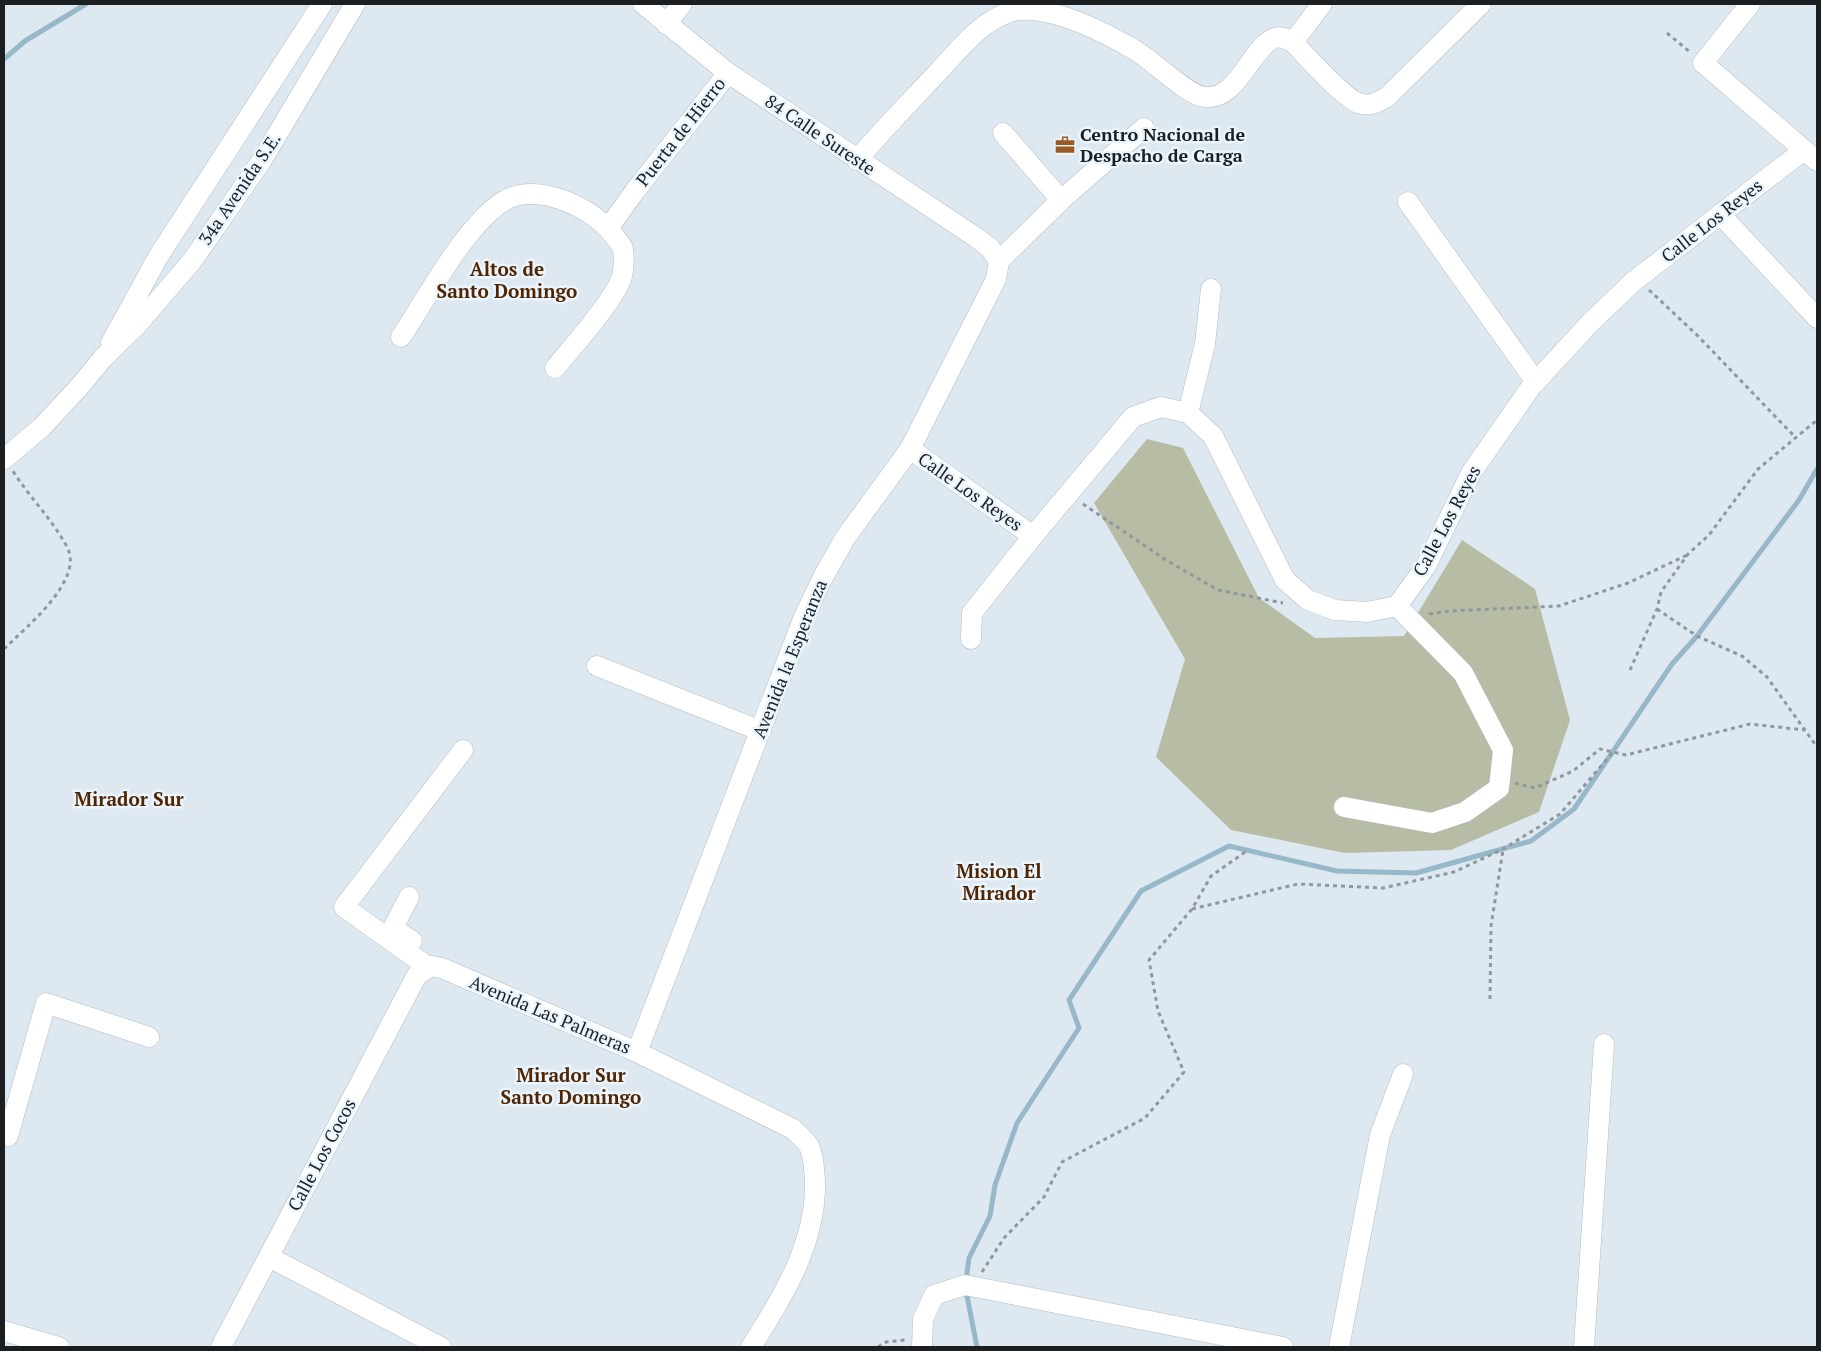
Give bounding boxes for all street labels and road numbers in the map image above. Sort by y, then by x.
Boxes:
street label: Puerta de Hierro [630,72,730,191]
street label: 84 Calle Sureste [761,88,880,180]
street label: 34a Avenida S.E. [193,127,286,249]
street label: Calle Los Reyes [1656,173,1767,267]
street label: Calle Los Reyes [914,446,1028,536]
street label: Calle Los Reyes [1407,461,1485,580]
street label: Avenida la Esperanza [746,576,832,742]
street label: Avenida Las Palmeras [466,969,635,1059]
street label: Calle Los Cocos [281,1094,361,1215]

